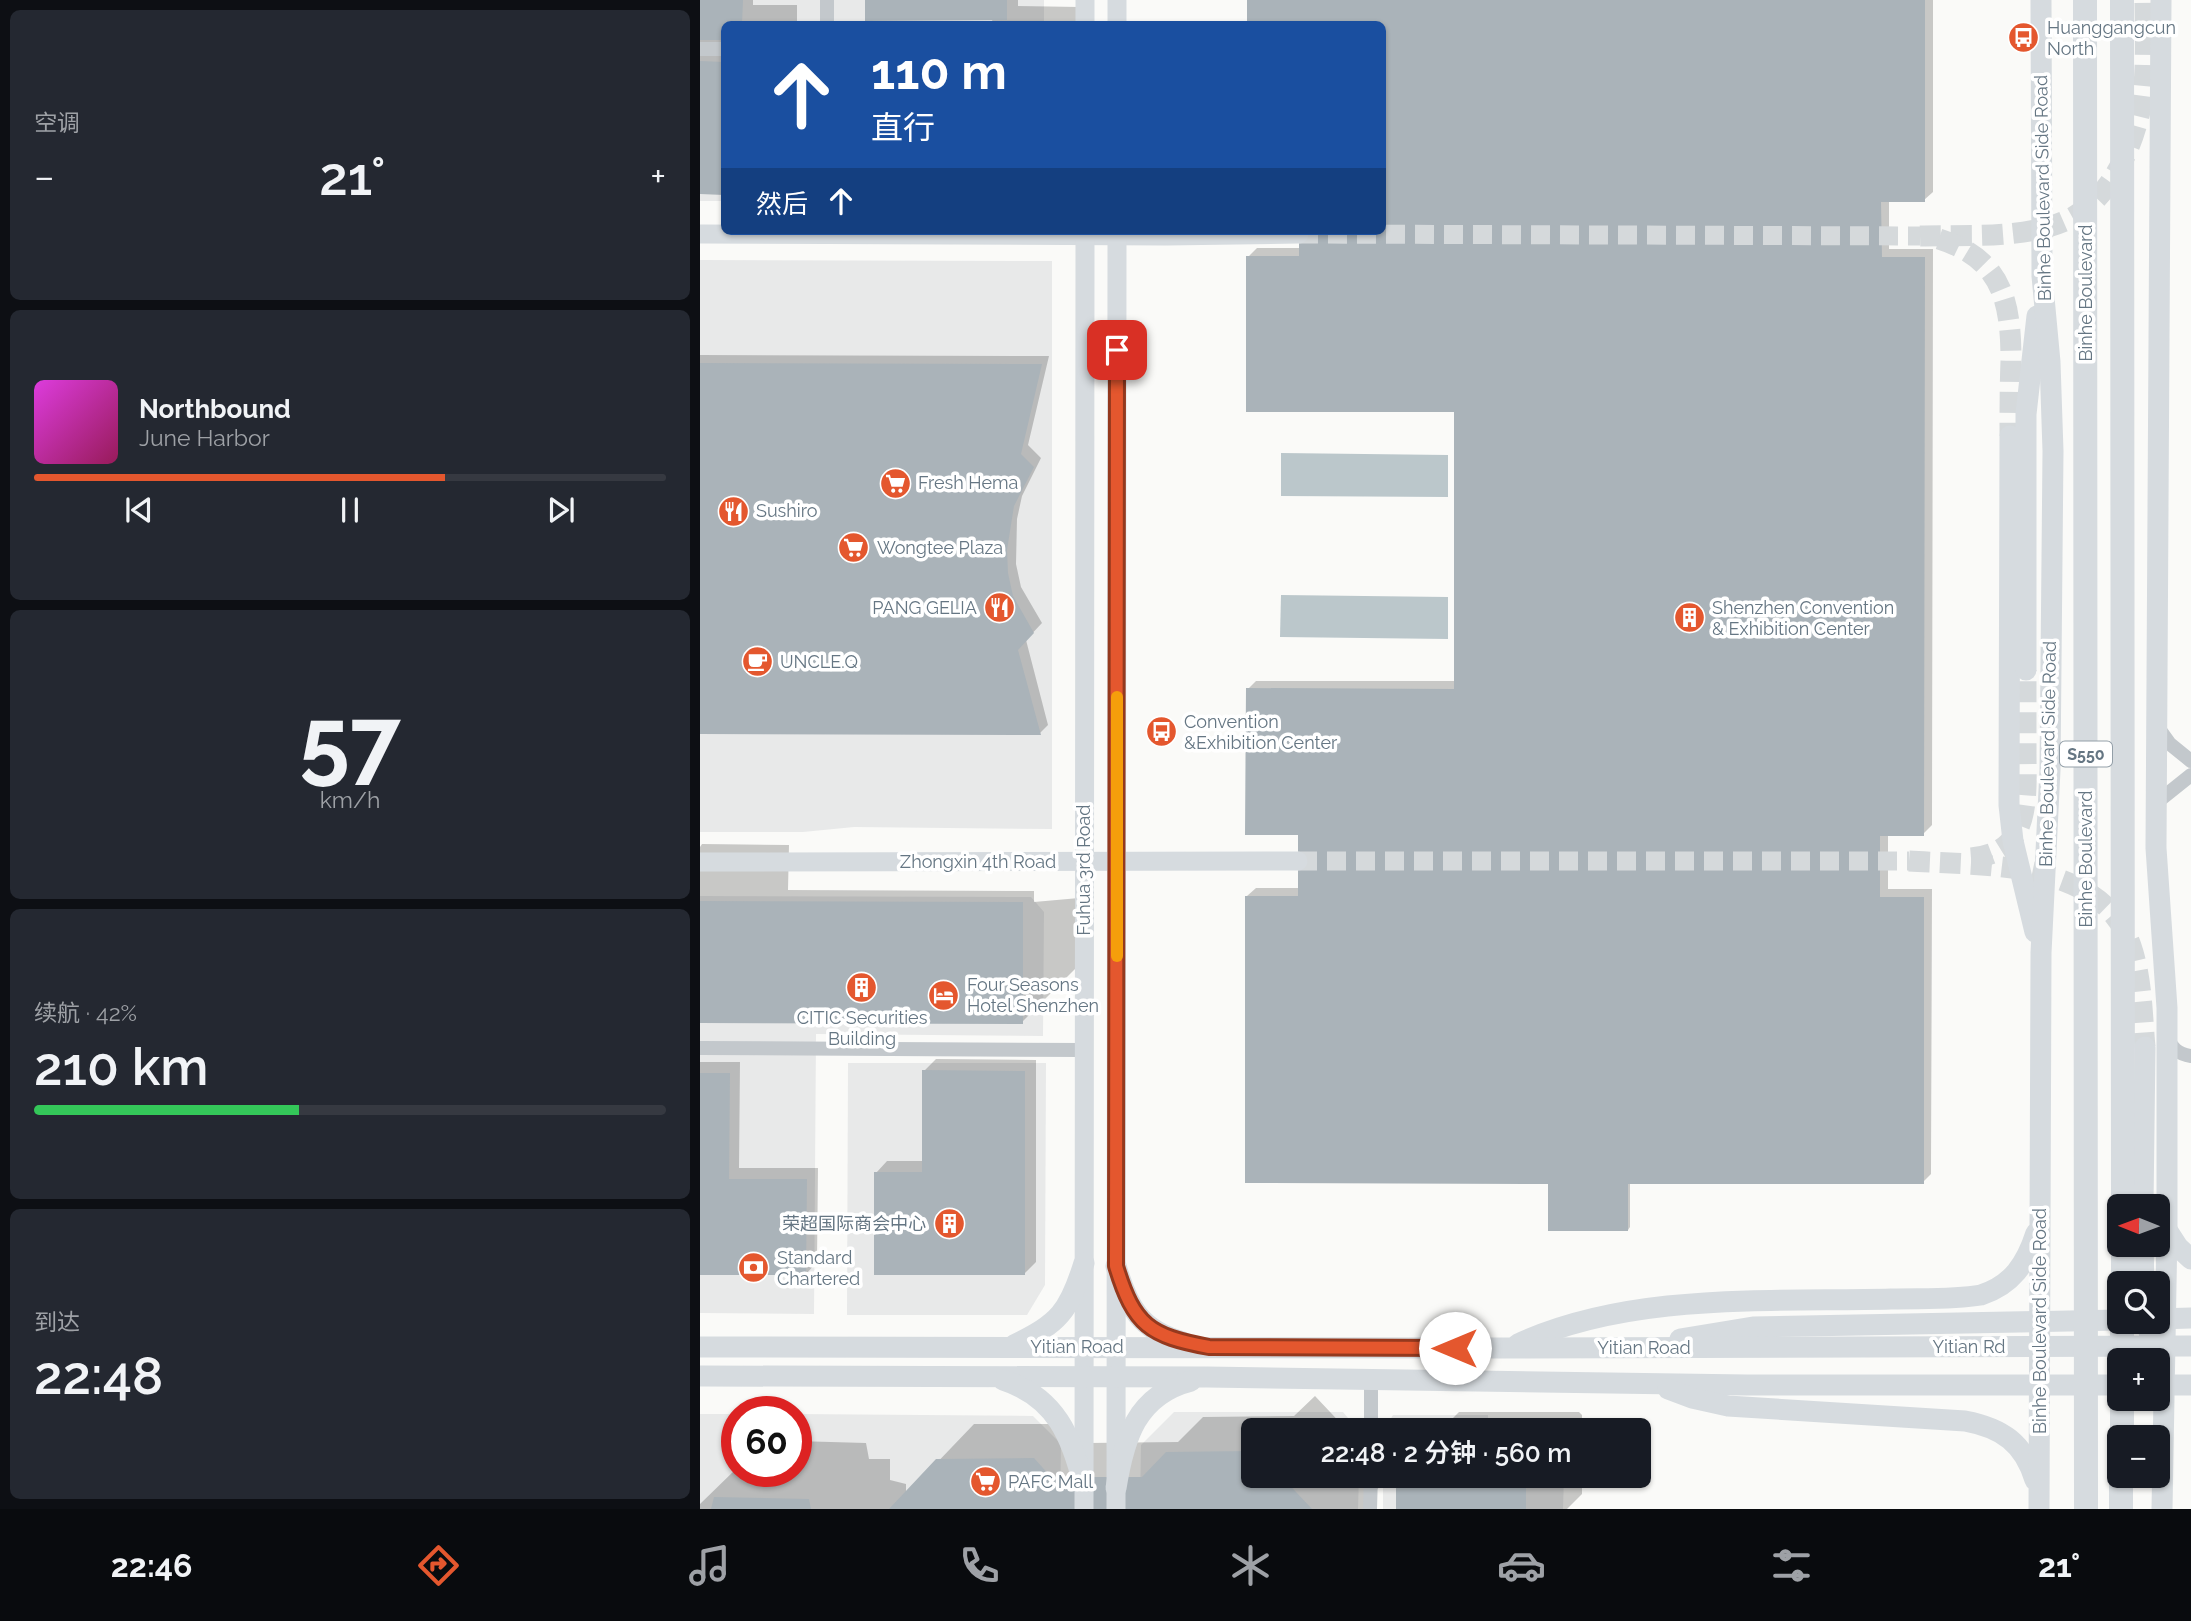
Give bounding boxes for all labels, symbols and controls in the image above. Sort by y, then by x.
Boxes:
place label: Huanggangcun North [2047,17,2176,59]
bus stop icon: Huanggangcun North [2007,21,2041,55]
text: 110 m [871,43,1007,100]
icon: ahead [756,49,847,140]
street label: Binhe Boulevard Side Road [2030,75,2055,301]
text: 空调 [34,109,80,136]
text: 直行 [871,109,935,146]
text: 21° [319,146,386,207]
text: − [34,154,54,199]
text: + [650,154,666,199]
icon: ahead [822,182,860,220]
text: 然后 [756,189,808,219]
street label: Binhe Boulevard [2075,224,2096,362]
pin [1087,320,1147,380]
icon: arrive [1098,331,1136,369]
text: Northbound [139,394,291,424]
text: June Harbor [139,424,270,451]
supermarket icon: Fresh Hema [878,466,912,500]
place label: Fresh Hema [918,472,1018,493]
icon: previous [120,491,158,529]
icon: pause [331,491,369,529]
icon: next [542,491,580,529]
restaurant icon: Sushiro [716,494,750,528]
place label: Sushiro [756,500,818,521]
supermarket icon: Wongtee Plaza [837,531,871,565]
place label: Wongtee Plaza [877,537,1003,558]
restaurant icon: PANG GELIA [983,591,1017,625]
place label: PANG GELIA [872,597,977,618]
place label: Shenzhen Convention & Exhibition Center [1712,597,1894,639]
building icon: Shenzhen Convention & Exhibition Center [1672,601,1706,635]
street label: Binhe Boulevard Side Road [2035,641,2060,867]
cafe icon: UNCLE.Q [740,645,774,679]
place label: UNCLE.Q [780,651,858,672]
text: 57 [299,687,401,794]
place label: Convention &Exhibition Center [1184,711,1338,753]
bus stop icon: Convention &Exhibition Center [1144,715,1178,749]
road number: S550 [2060,741,2112,766]
text: km/h [320,786,380,813]
street label: Binhe Boulevard [2075,790,2096,928]
street label: Fuhua 3rd Road [1073,805,1094,935]
street label: Zhongxin 4th Road [900,851,1056,872]
building icon: CITIC Securities Building [845,971,879,1005]
place label: Four Seasons Hotel Shenzhen [967,974,1099,1016]
hotel icon: Four Seasons Hotel Shenzhen [927,978,961,1012]
text: 续航 · 42% [34,999,137,1026]
place label: CITIC Securities Building [797,1007,928,1049]
text: 210 km [34,1036,209,1097]
north arrow [2107,1194,2170,1256]
map controls [2107,1194,2170,1488]
building icon: 荣超国际商会中心 [932,1207,966,1241]
street label: Binhe Boulevard Side Road [2029,1208,2050,1434]
place label: 荣超国际商会中心 [782,1213,926,1234]
place label: Standard Chartered [777,1247,860,1289]
bank icon: Standard Chartered [737,1251,771,1285]
button: search [2107,1271,2170,1334]
text: 到达 [34,1308,80,1335]
position arrow [1418,1311,1492,1385]
street label: Yitian Road [1030,1336,1124,1357]
street label: Yitian Rd [1932,1336,2006,1357]
street label: Yitian Road [1597,1337,1691,1358]
text: 22:48 [34,1345,163,1406]
button: + [2107,1348,2170,1411]
speed limit sign: 60 [721,1396,812,1487]
button: − [2107,1425,2170,1488]
text: 22:48 · 2 分钟 · 560 m [1321,1438,1571,1468]
supermarket icon: PAFC Mall [968,1465,1002,1499]
place label: PAFC Mall [1008,1471,1093,1492]
icon: directions [414,1541,463,1590]
icon: music [685,1541,734,1590]
icon: phone [955,1541,1004,1590]
icon: climate [1226,1541,1275,1590]
icon: car [1497,1541,1546,1590]
icon: filters [1767,1541,1816,1590]
text: 22:46 [111,1547,193,1584]
text: 21° [2038,1547,2080,1584]

